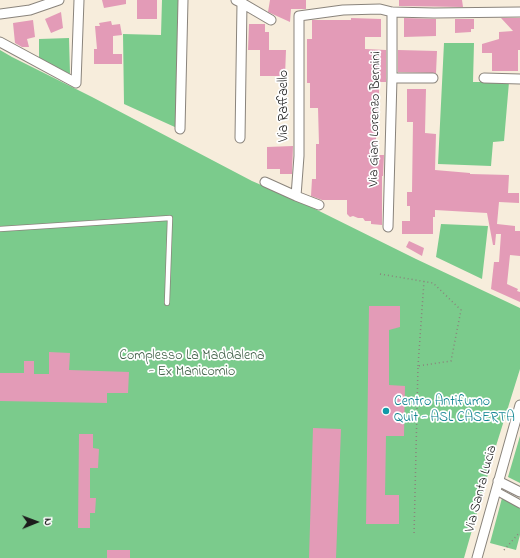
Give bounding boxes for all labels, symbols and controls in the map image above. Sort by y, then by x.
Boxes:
street label: Via Gian Lorenzo Bernini [366,51,386,187]
street label: Via Raffaello [277,70,293,142]
park label: Complesso La Maddalena - Ex Manicomio [119,349,265,382]
place label: Centro Antifumo Quit - ASL CASERTA [394,395,515,428]
marker: Centro Antifumo Quit - ASL CASERTA [381,406,391,416]
street label: Via Santa Lucia [462,444,502,534]
north arrow [16,502,56,542]
text: N [40,518,56,526]

